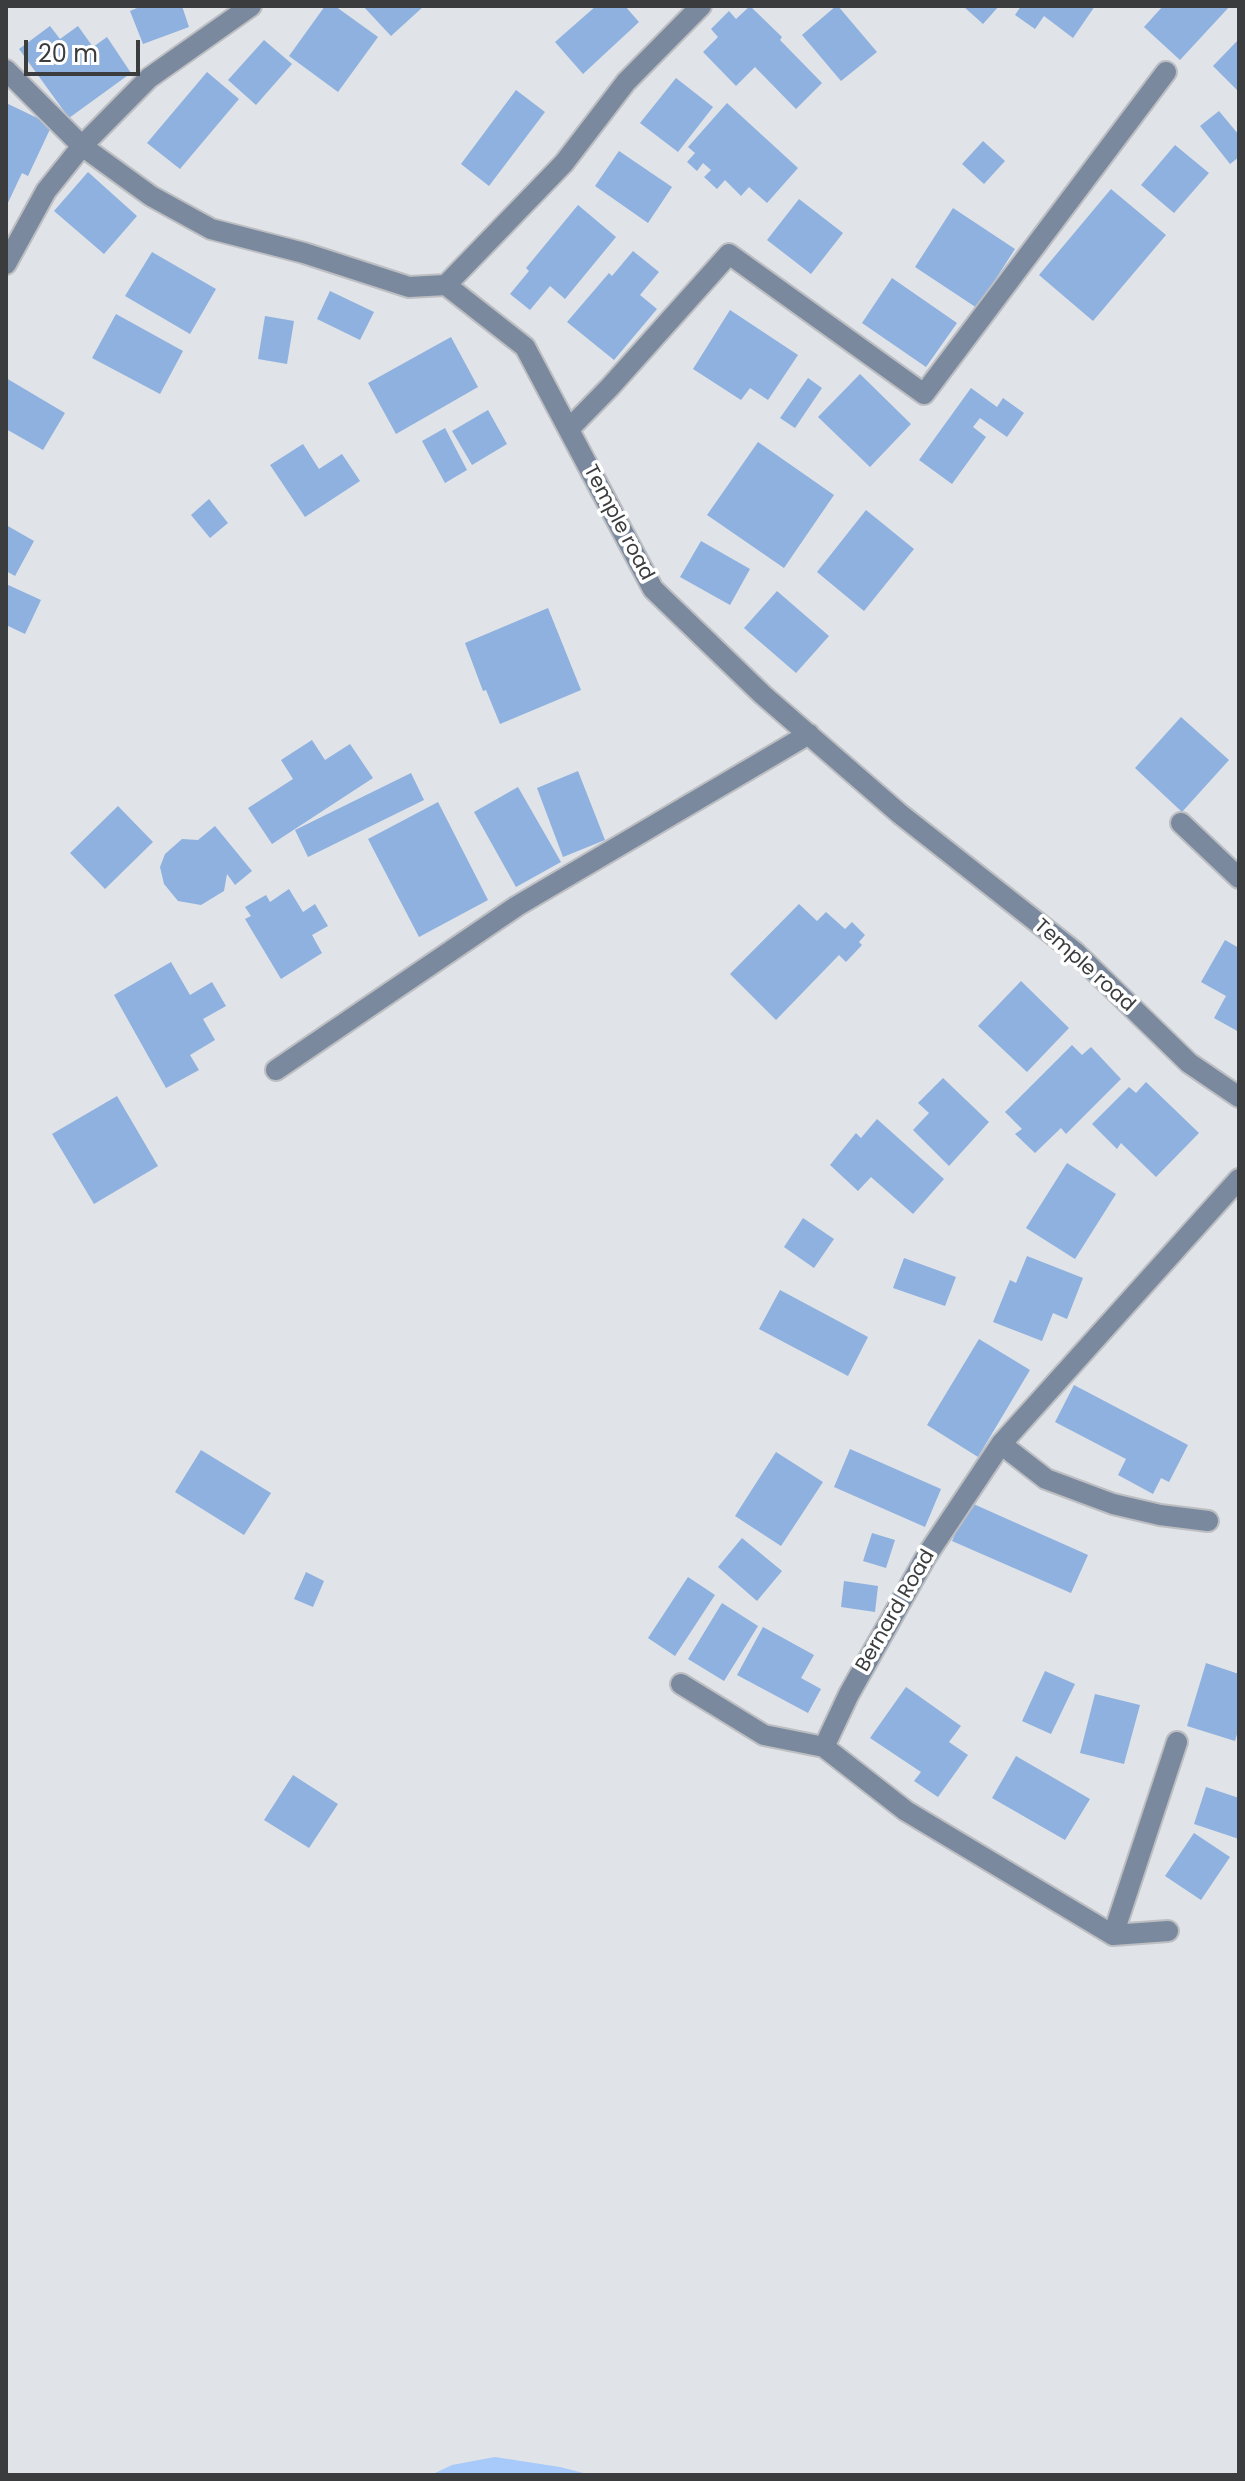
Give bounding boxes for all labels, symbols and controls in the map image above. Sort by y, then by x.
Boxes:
scale bar [28,24,144,74]
text: 20 m [38,37,98,70]
street label: Temple road [578,461,658,585]
street label: Temple road [1029,914,1139,1018]
street label: Bernard Road [851,1546,941,1676]

